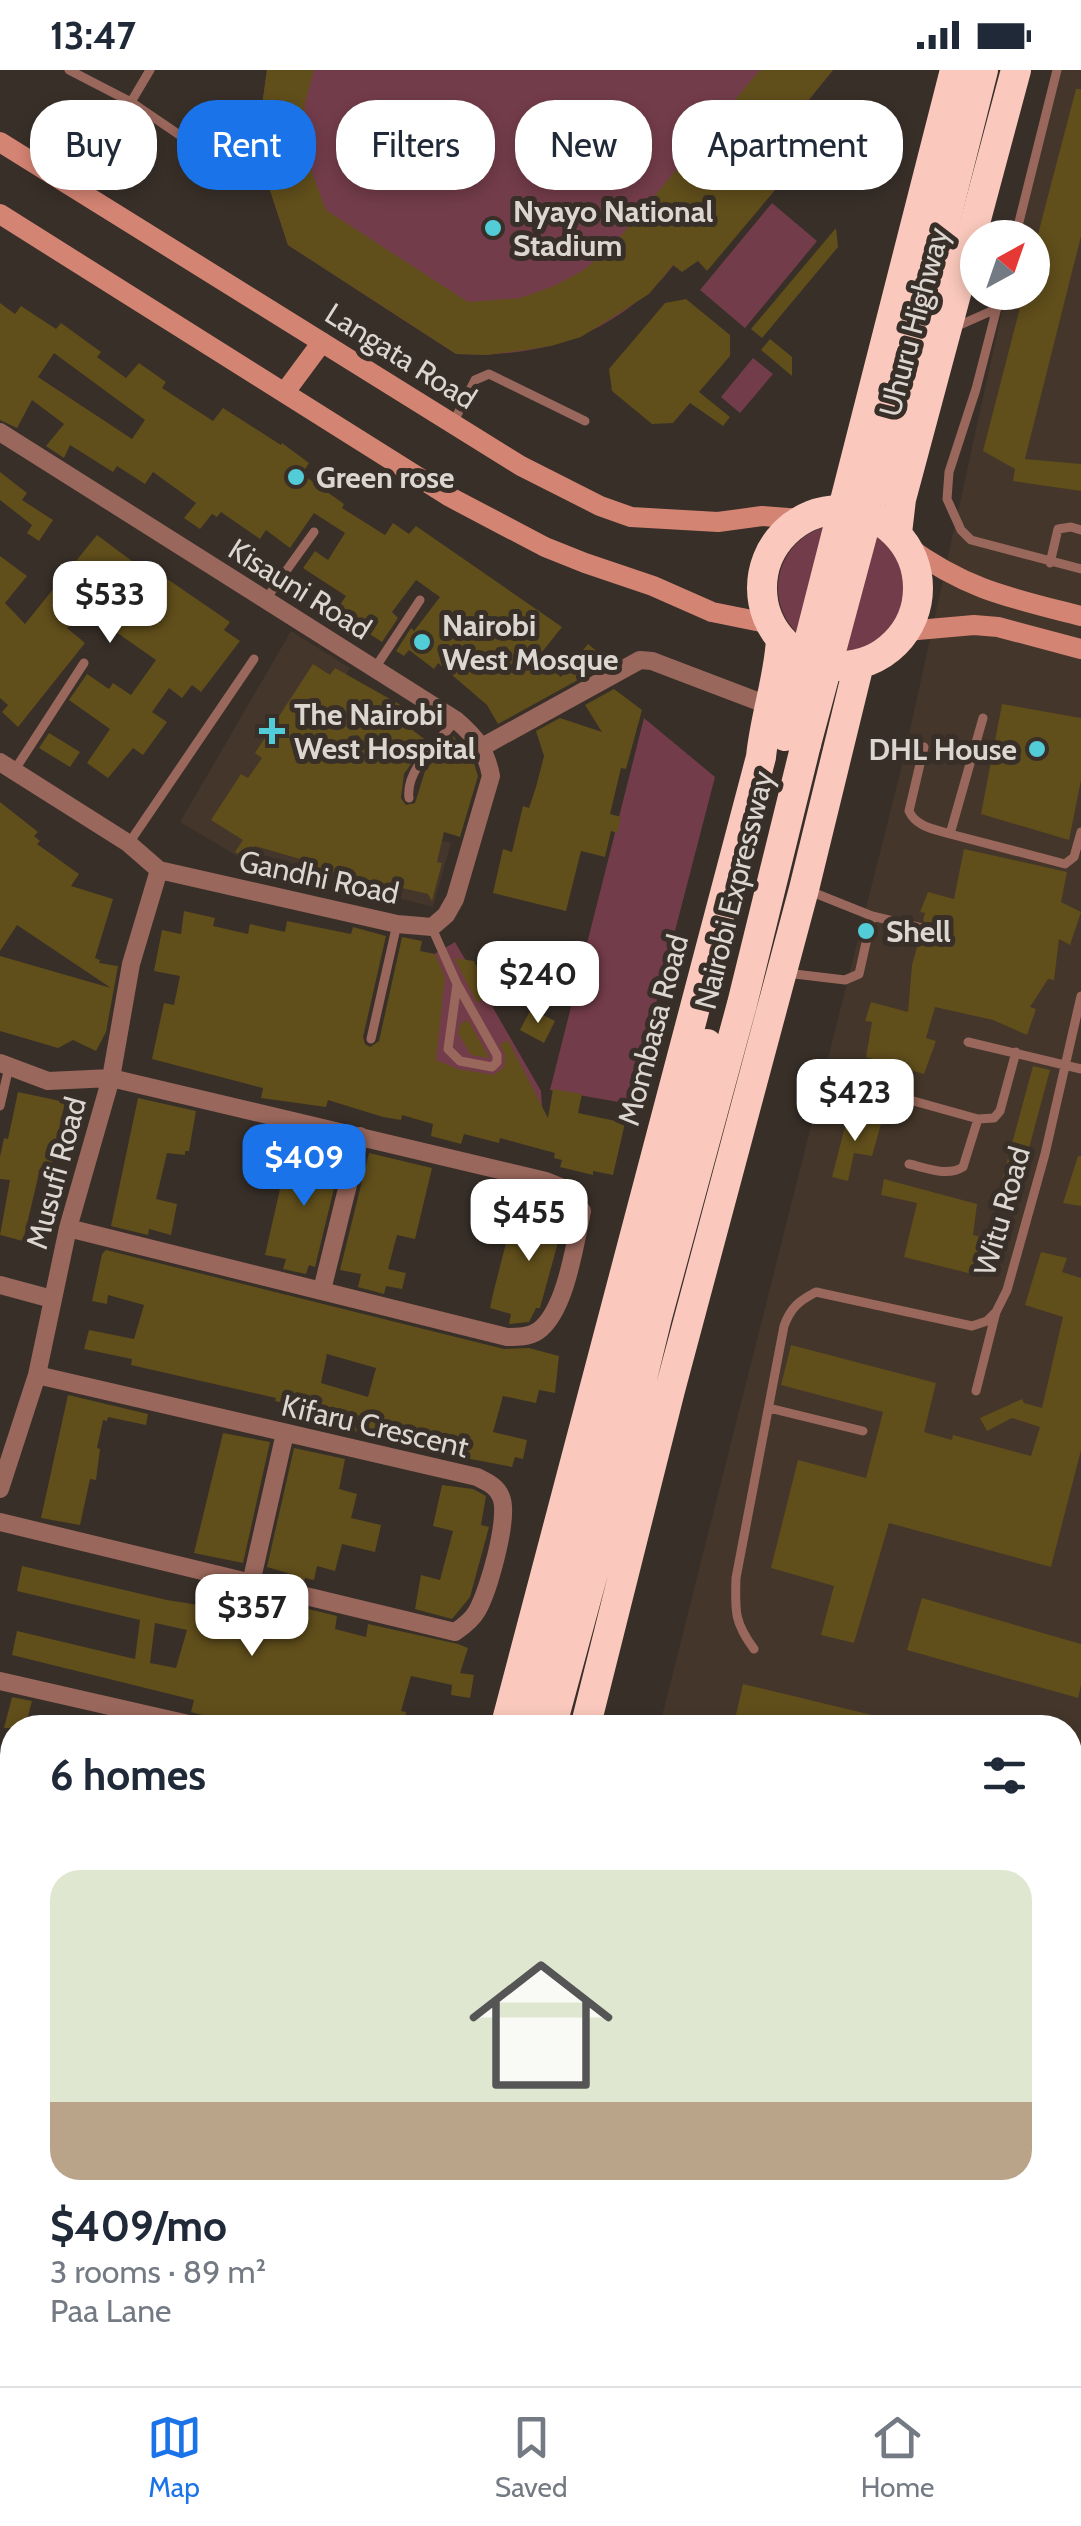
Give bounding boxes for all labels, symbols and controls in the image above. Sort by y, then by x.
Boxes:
text: 13:47 [50,12,136,59]
chip: Buy [30,100,157,190]
chip: Rent [177,100,316,190]
chip: Filters [336,100,495,190]
chip: New [515,100,652,190]
chip: Apartment [672,100,903,190]
place label: Nyayo National Stadium [513,193,714,264]
marker: Nyayo National Stadium [482,217,504,239]
north arrow [960,220,1050,310]
map controls [960,220,1050,310]
street label: Uhuru Highway [871,223,957,421]
street label: Langata Road [318,295,484,417]
place label: Green rose [316,459,454,496]
marker: Green rose [285,466,307,488]
street label: Kisauni Road [222,531,378,647]
pin: $533 [51,561,169,646]
text: $533 [75,574,145,613]
place label: Nairobi West Mosque [442,607,619,678]
marker: Nairobi West Mosque [411,631,433,653]
place label: The Nairobi West Hospital [294,696,476,767]
marker: The Nairobi West Hospital [259,718,285,744]
place label: DHL House [868,731,1017,768]
marker: DHL House [1026,738,1048,760]
street label: Nairobi Expressway [686,767,782,1013]
street label: Gandhi Road [236,842,402,912]
place label: Shell [886,913,951,950]
marker: Shell [855,920,877,942]
street label: Mombasa Road [610,930,696,1130]
pin: $240 [479,941,597,1026]
text: $240 [499,954,577,993]
pin: $423 [796,1059,914,1144]
text: $423 [819,1072,891,1111]
street label: Musufi Road [18,1093,94,1253]
pin: $409 [245,1124,363,1209]
text: $409 [264,1137,344,1176]
street label: Witu Road [966,1142,1038,1280]
pin: $455 [470,1179,588,1264]
text: $455 [493,1192,565,1231]
street label: Kifaru Crescent [278,1387,472,1465]
pin: $357 [193,1574,311,1659]
text: $357 [217,1587,287,1626]
icon: filters [977,1748,1032,1803]
text: 6 homes [50,1749,206,1801]
icon: home [451,1935,631,2115]
text: $409/mo [50,2200,227,2252]
text: 3 rooms · 89 m² [50,2252,266,2291]
text: Paa Lane [50,2291,171,2330]
tab: Map [147,2410,202,2504]
tab: Saved [495,2410,568,2504]
tab: Home [861,2410,934,2504]

